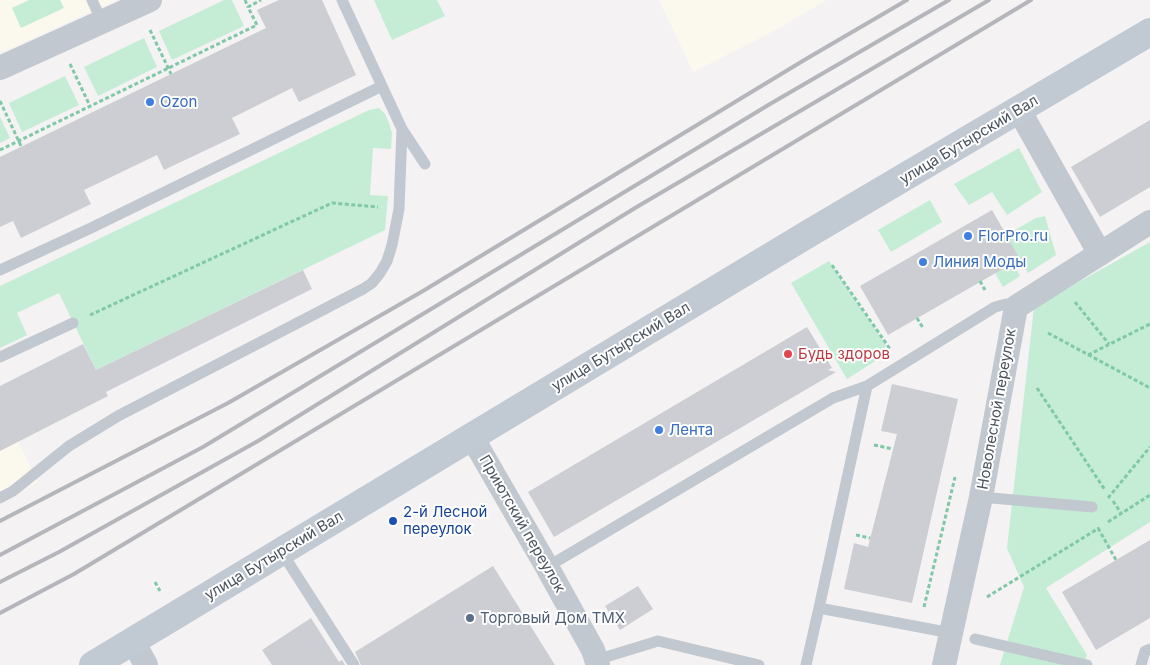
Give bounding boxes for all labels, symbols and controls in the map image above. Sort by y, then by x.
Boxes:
street label: улица Бутырский Вал [897,92,1041,188]
place label: Ozon [160,93,197,111]
marker: Ozon [144,96,156,108]
place label: FlorPro.ru [978,227,1048,245]
marker: FlorPro.ru [962,230,974,242]
place label: Линия Моды [933,253,1026,271]
marker: Линия Моды [917,256,929,268]
street label: улица Бутырский Вал [549,299,693,395]
street label: Новолесной переулок [974,327,1020,491]
place label: Будь здоров [798,345,890,363]
marker: Будь здоров [782,348,794,360]
place label: Лента [669,421,713,439]
marker: Лента [653,424,665,436]
street label: Приютский переулок [475,452,569,596]
place label: 2-й Лесной переулок [403,503,487,538]
street label: улица Бутырский Вал [202,508,346,604]
marker: 2-й Лесной переулок [387,515,399,527]
place label: Торговый Дом ТМХ [480,609,625,627]
marker: Торговый Дом ТМХ [464,612,476,624]

